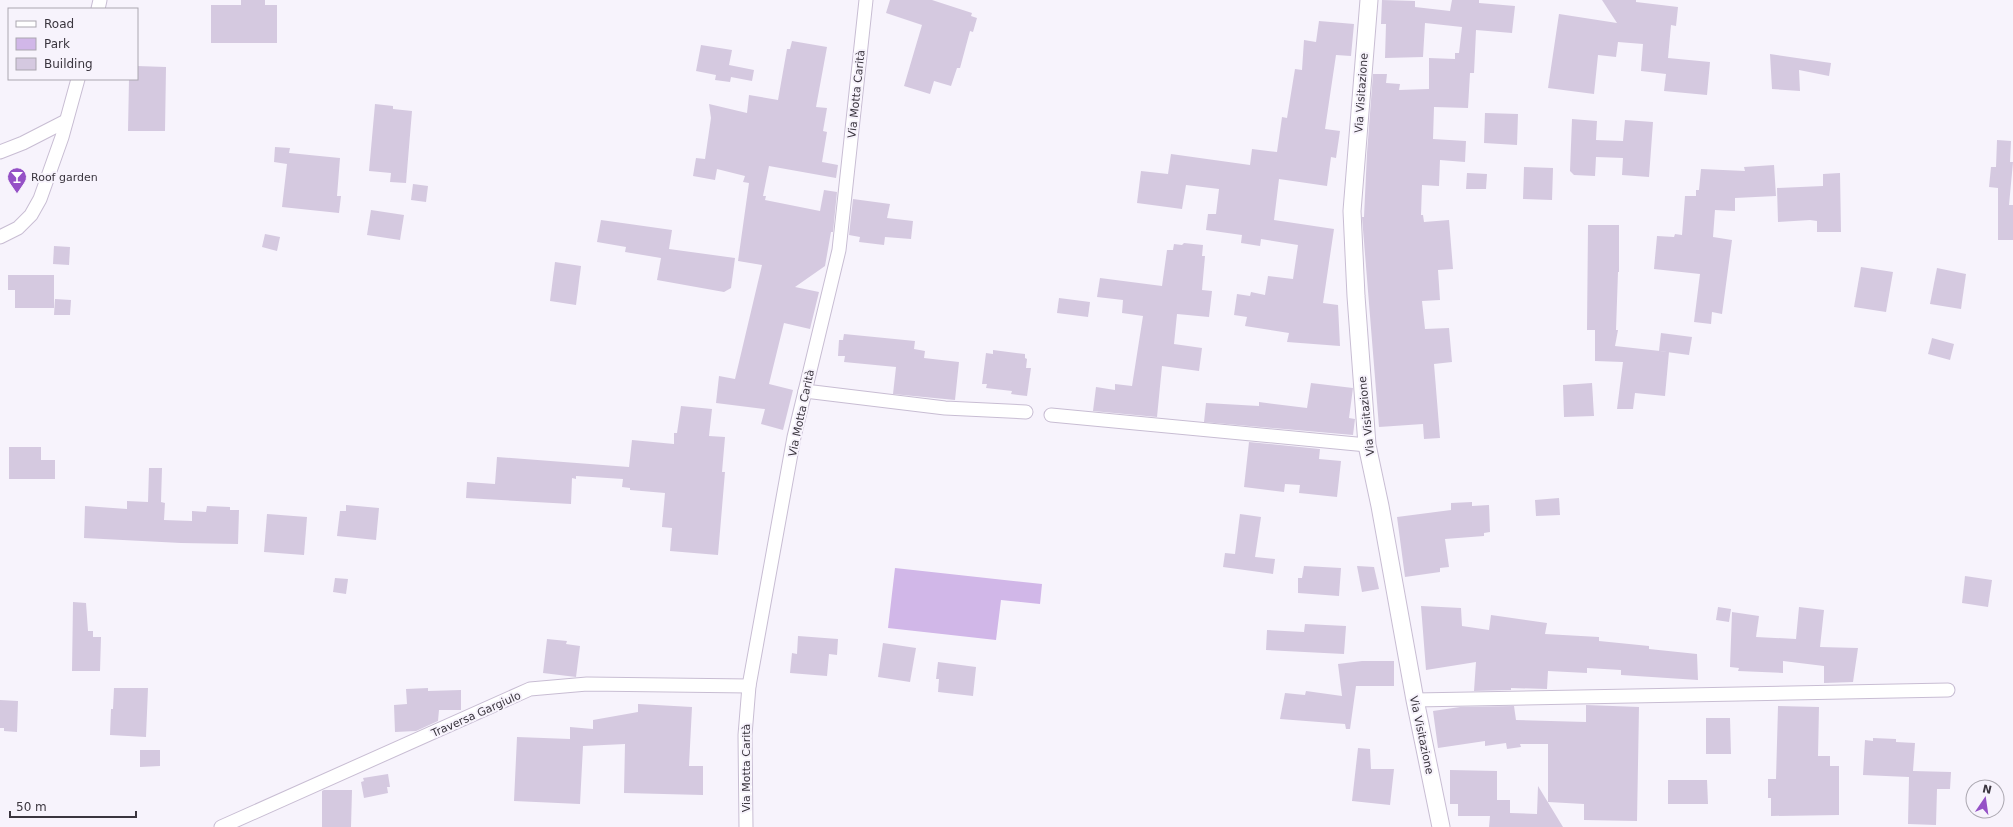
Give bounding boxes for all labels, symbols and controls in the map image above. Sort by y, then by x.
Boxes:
legend [8,8,138,80]
text: Road [44,17,74,31]
text: Park [44,37,70,51]
street label: Via Motta Carità [845,49,868,139]
street label: Via Visitazione [1352,52,1371,133]
text: Building [44,57,93,71]
bar icon: Roof garden [6,166,28,194]
place label: Roof garden [31,171,98,184]
street label: Via Motta Carità [786,368,817,458]
street label: Via Visitazione [1356,375,1377,456]
street label: Traversa Gargiulo [429,689,523,740]
street label: Via Visitazione [1407,695,1436,776]
street label: Via Motta Carità [740,724,753,812]
north arrow [1965,779,2005,819]
text: N [1981,782,1993,797]
scale bar [10,793,136,819]
text: 50 m [16,800,47,814]

